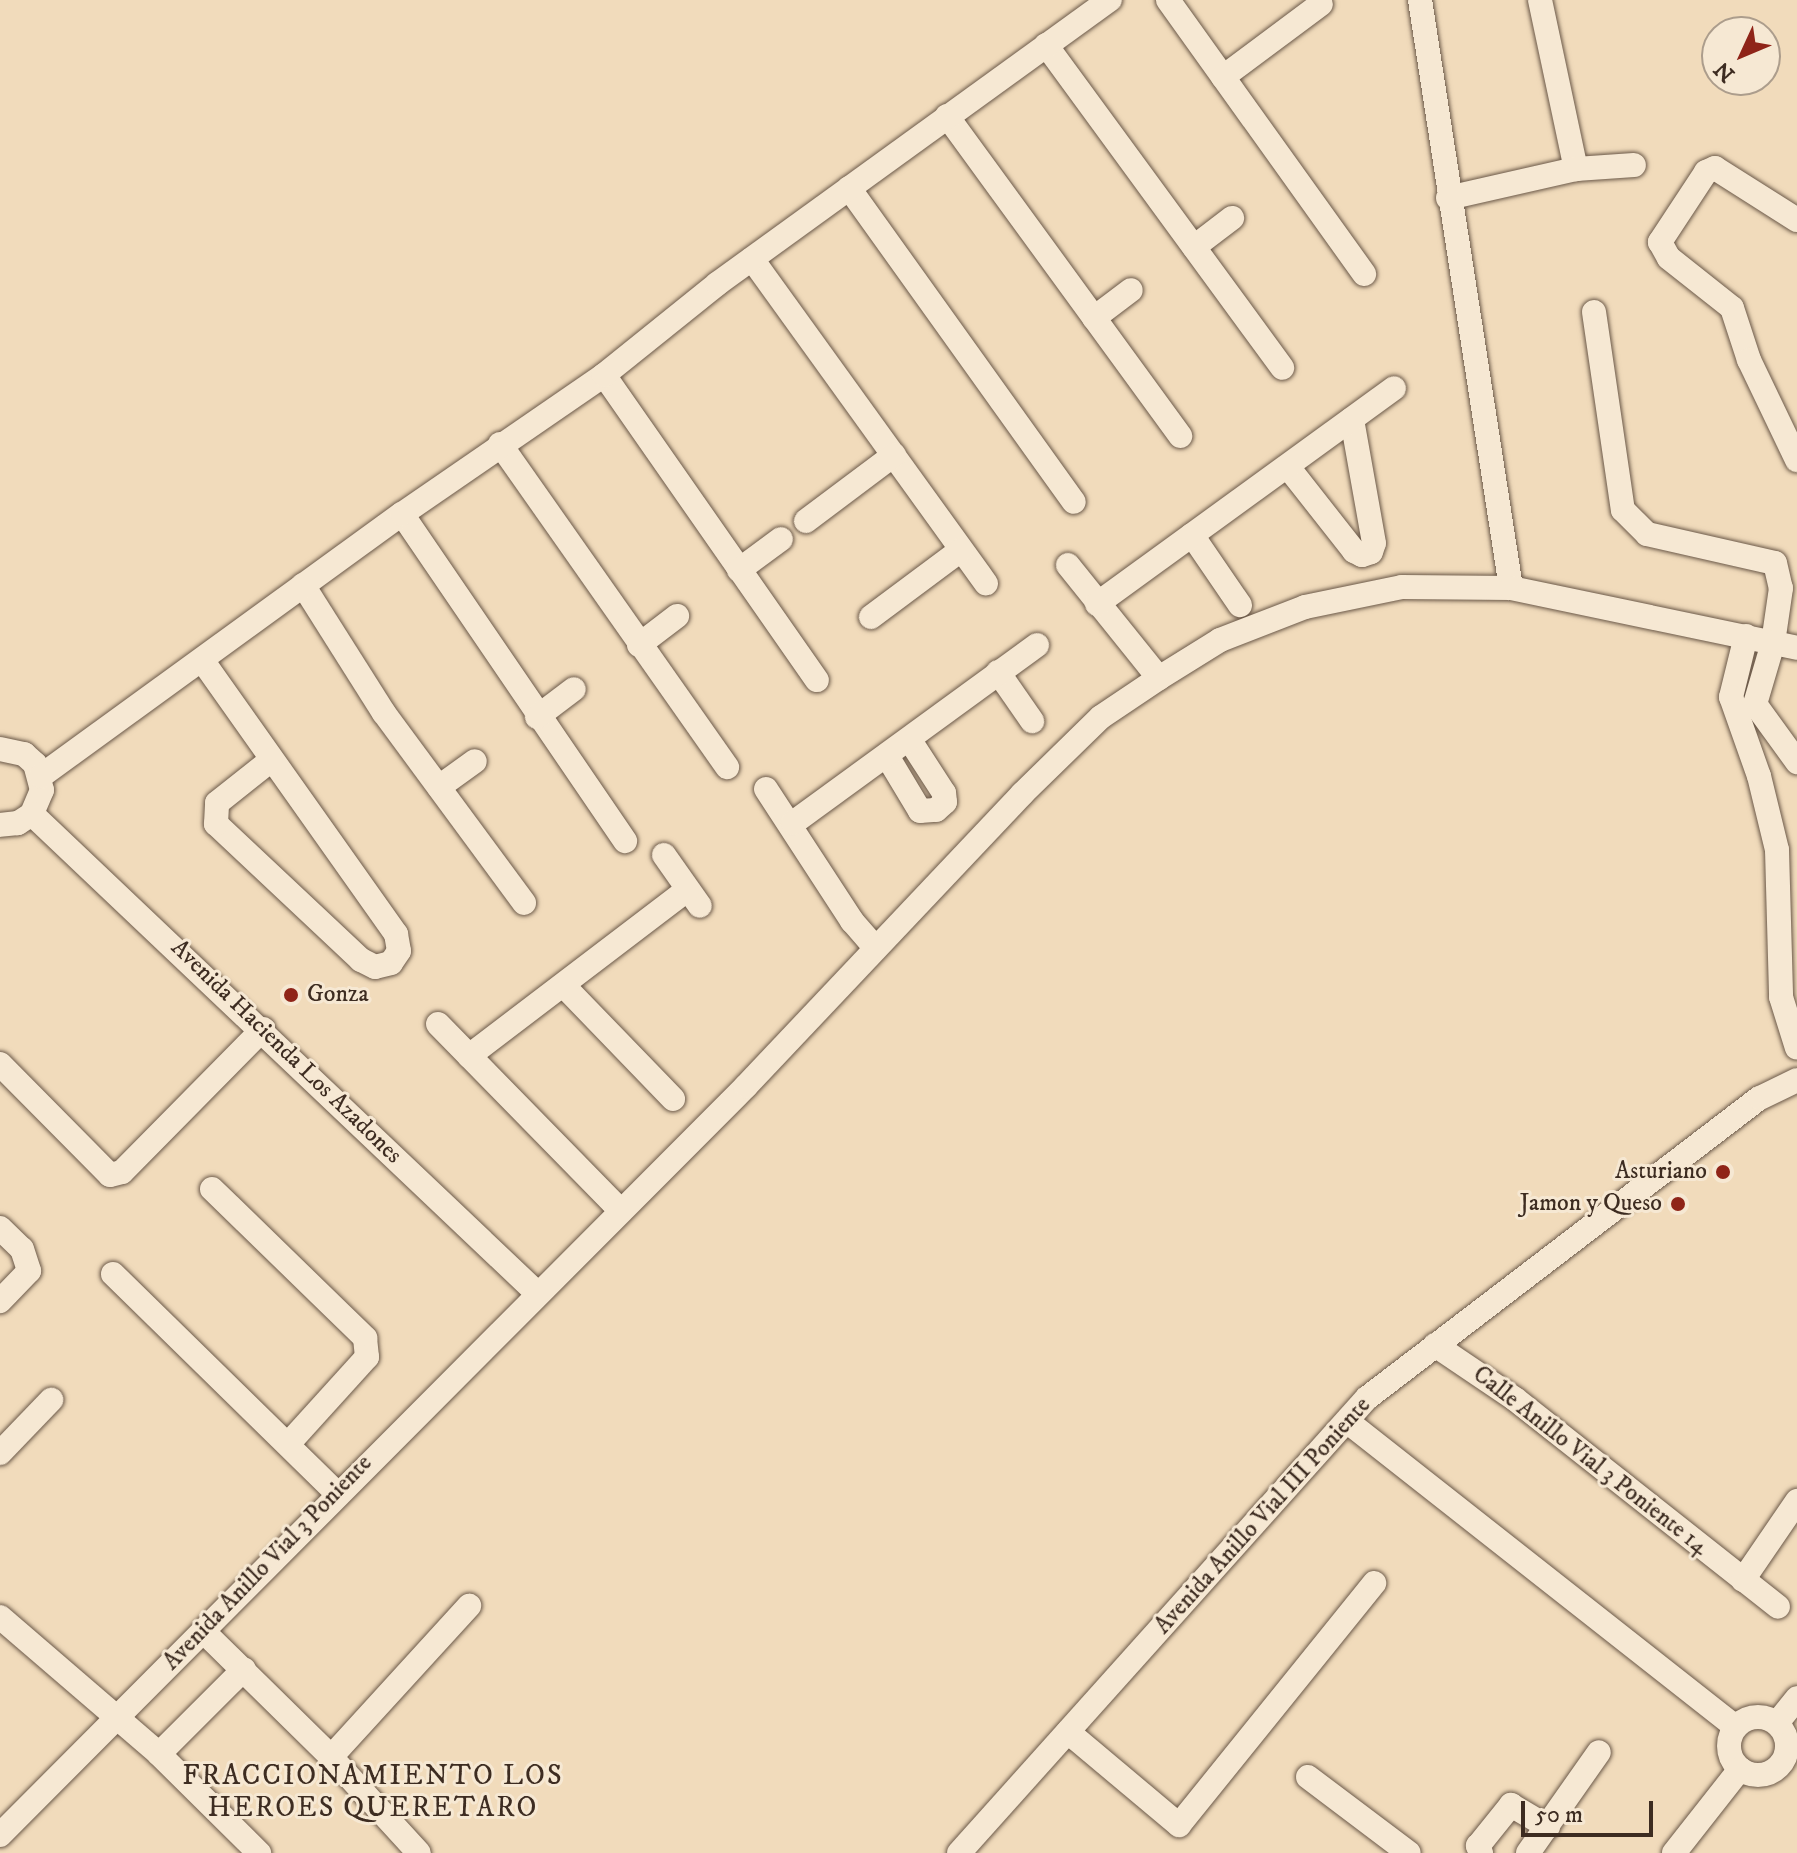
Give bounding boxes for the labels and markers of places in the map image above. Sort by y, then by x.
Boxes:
place label: Gonza [307,981,369,1009]
marker: Gonza [282,986,300,1004]
place label: Asturiano [1615,1158,1707,1186]
marker: Asturiano [1714,1163,1732,1181]
place label: Jamon y Queso [1520,1190,1662,1218]
marker: Jamon y Queso [1669,1195,1687,1213]

